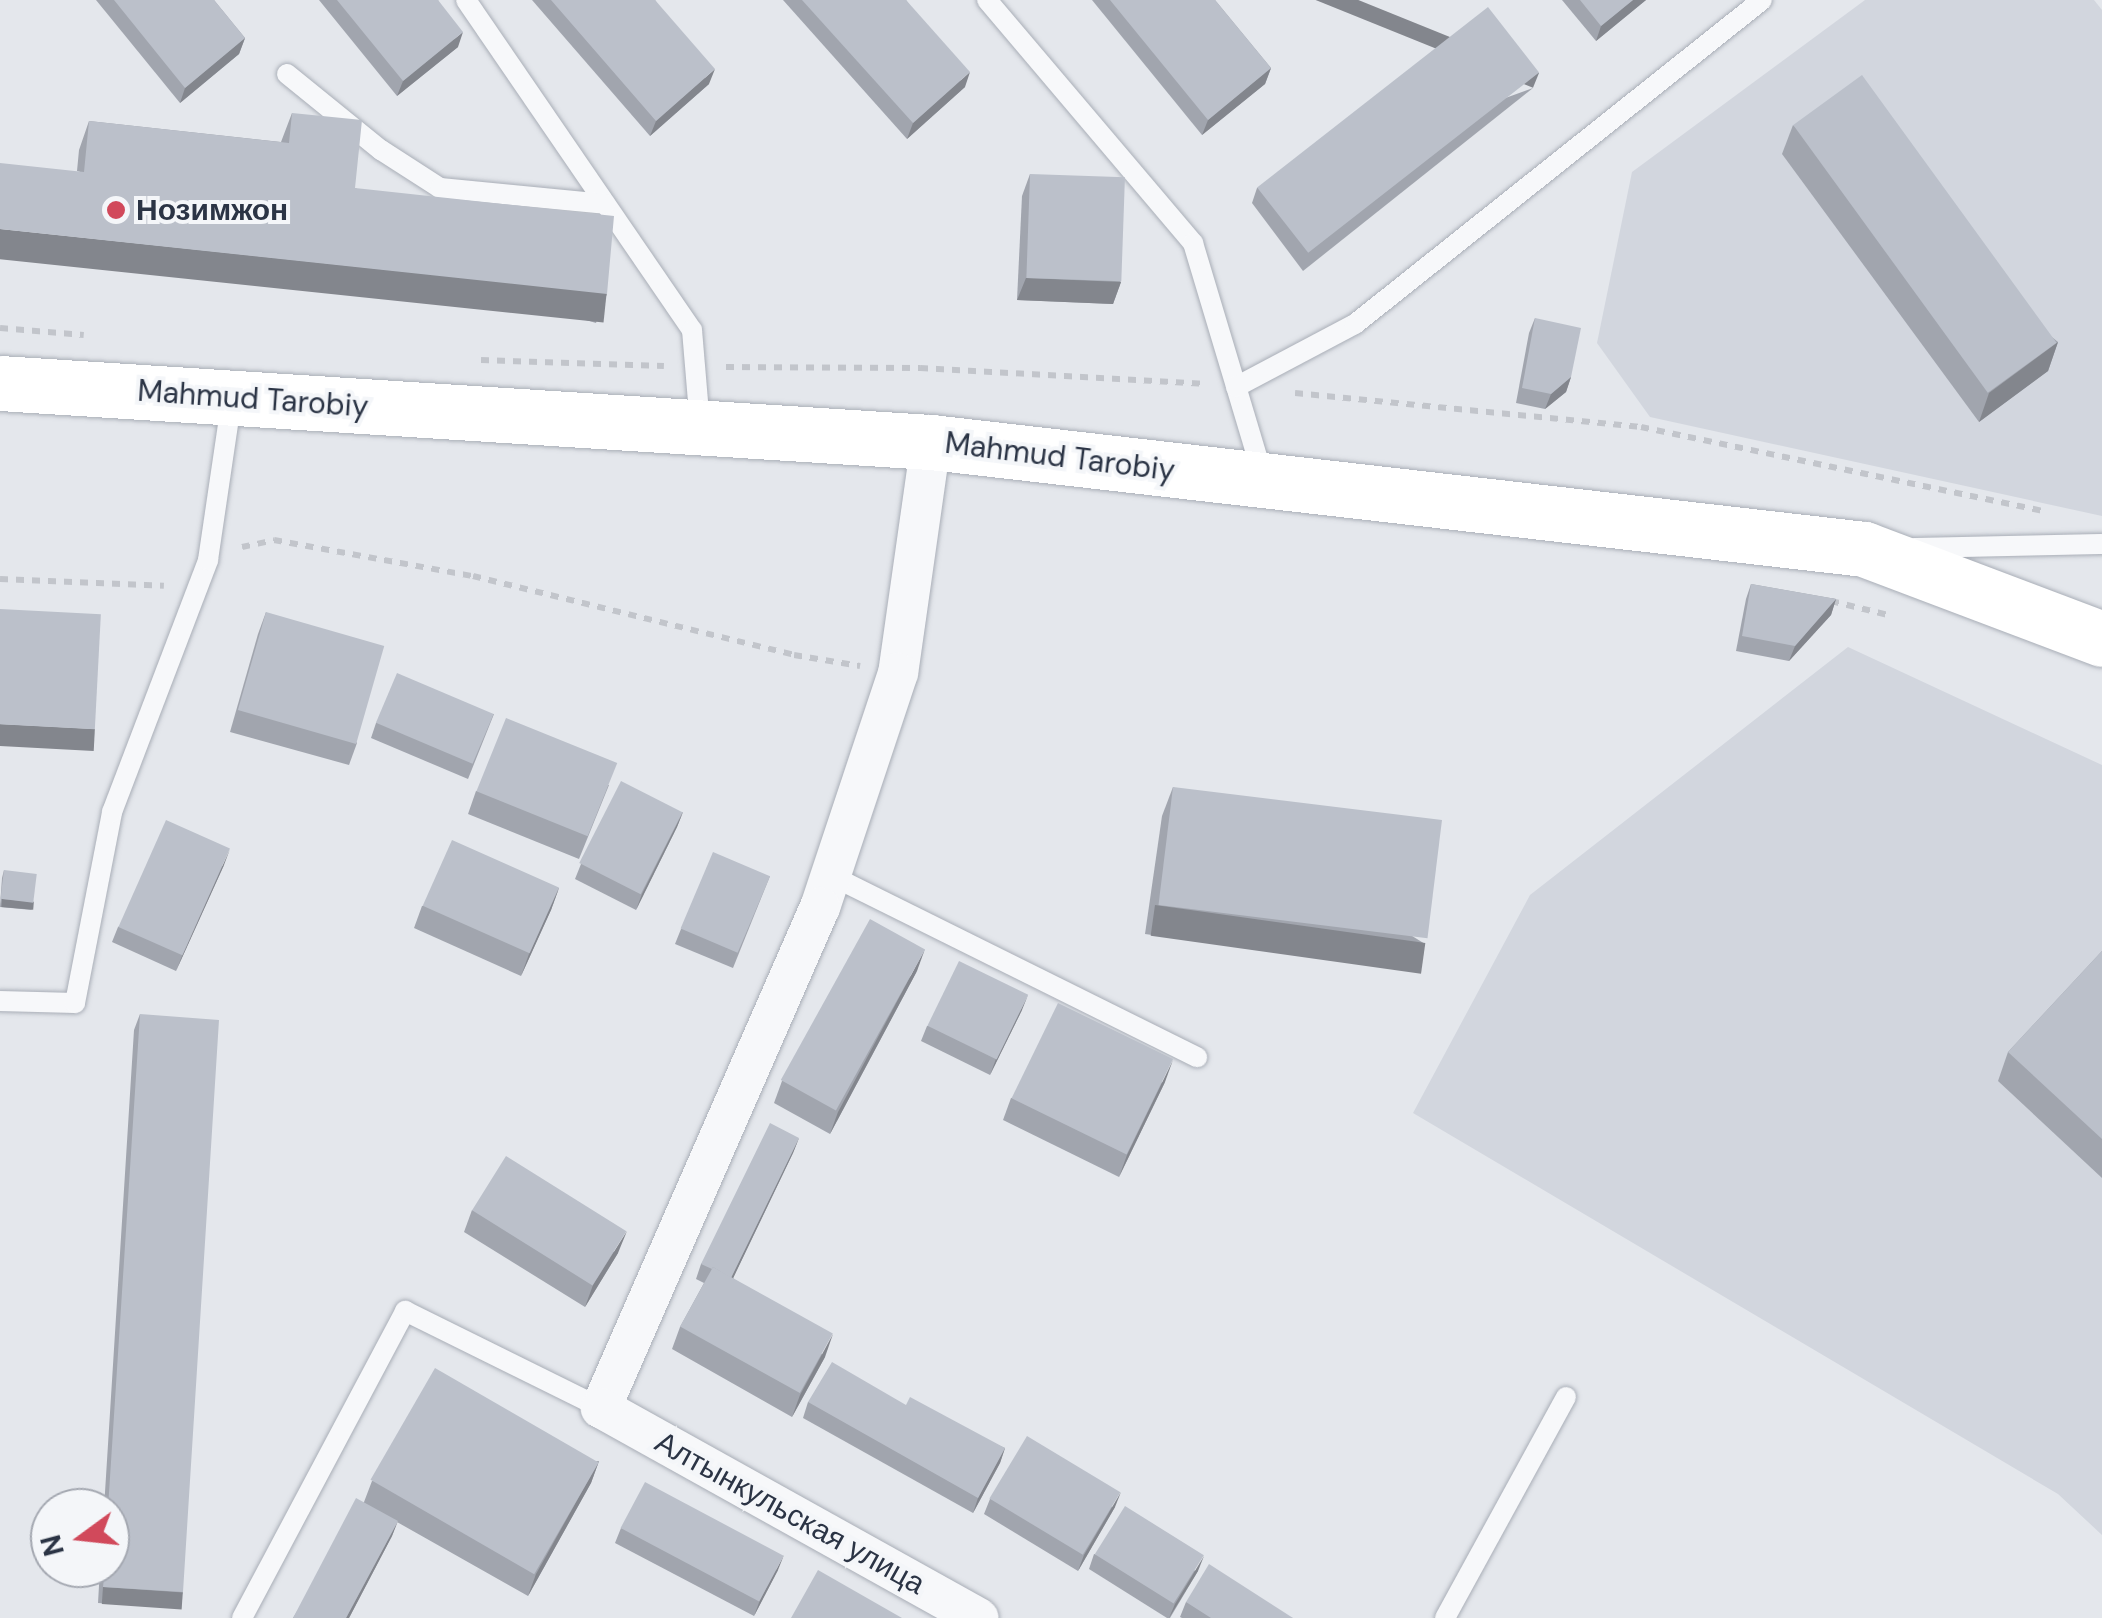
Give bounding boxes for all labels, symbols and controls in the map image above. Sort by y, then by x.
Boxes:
place label: Нозимжон [136,192,288,228]
marker: Нозимжон [105,199,127,221]
street label: Mahmud Tarobiy [136,373,370,425]
street label: Mahmud Tarobiy [943,425,1177,489]
street label: Алтынкульская улица [649,1424,931,1602]
north arrow [30,1488,130,1588]
text: N [32,1531,73,1560]

